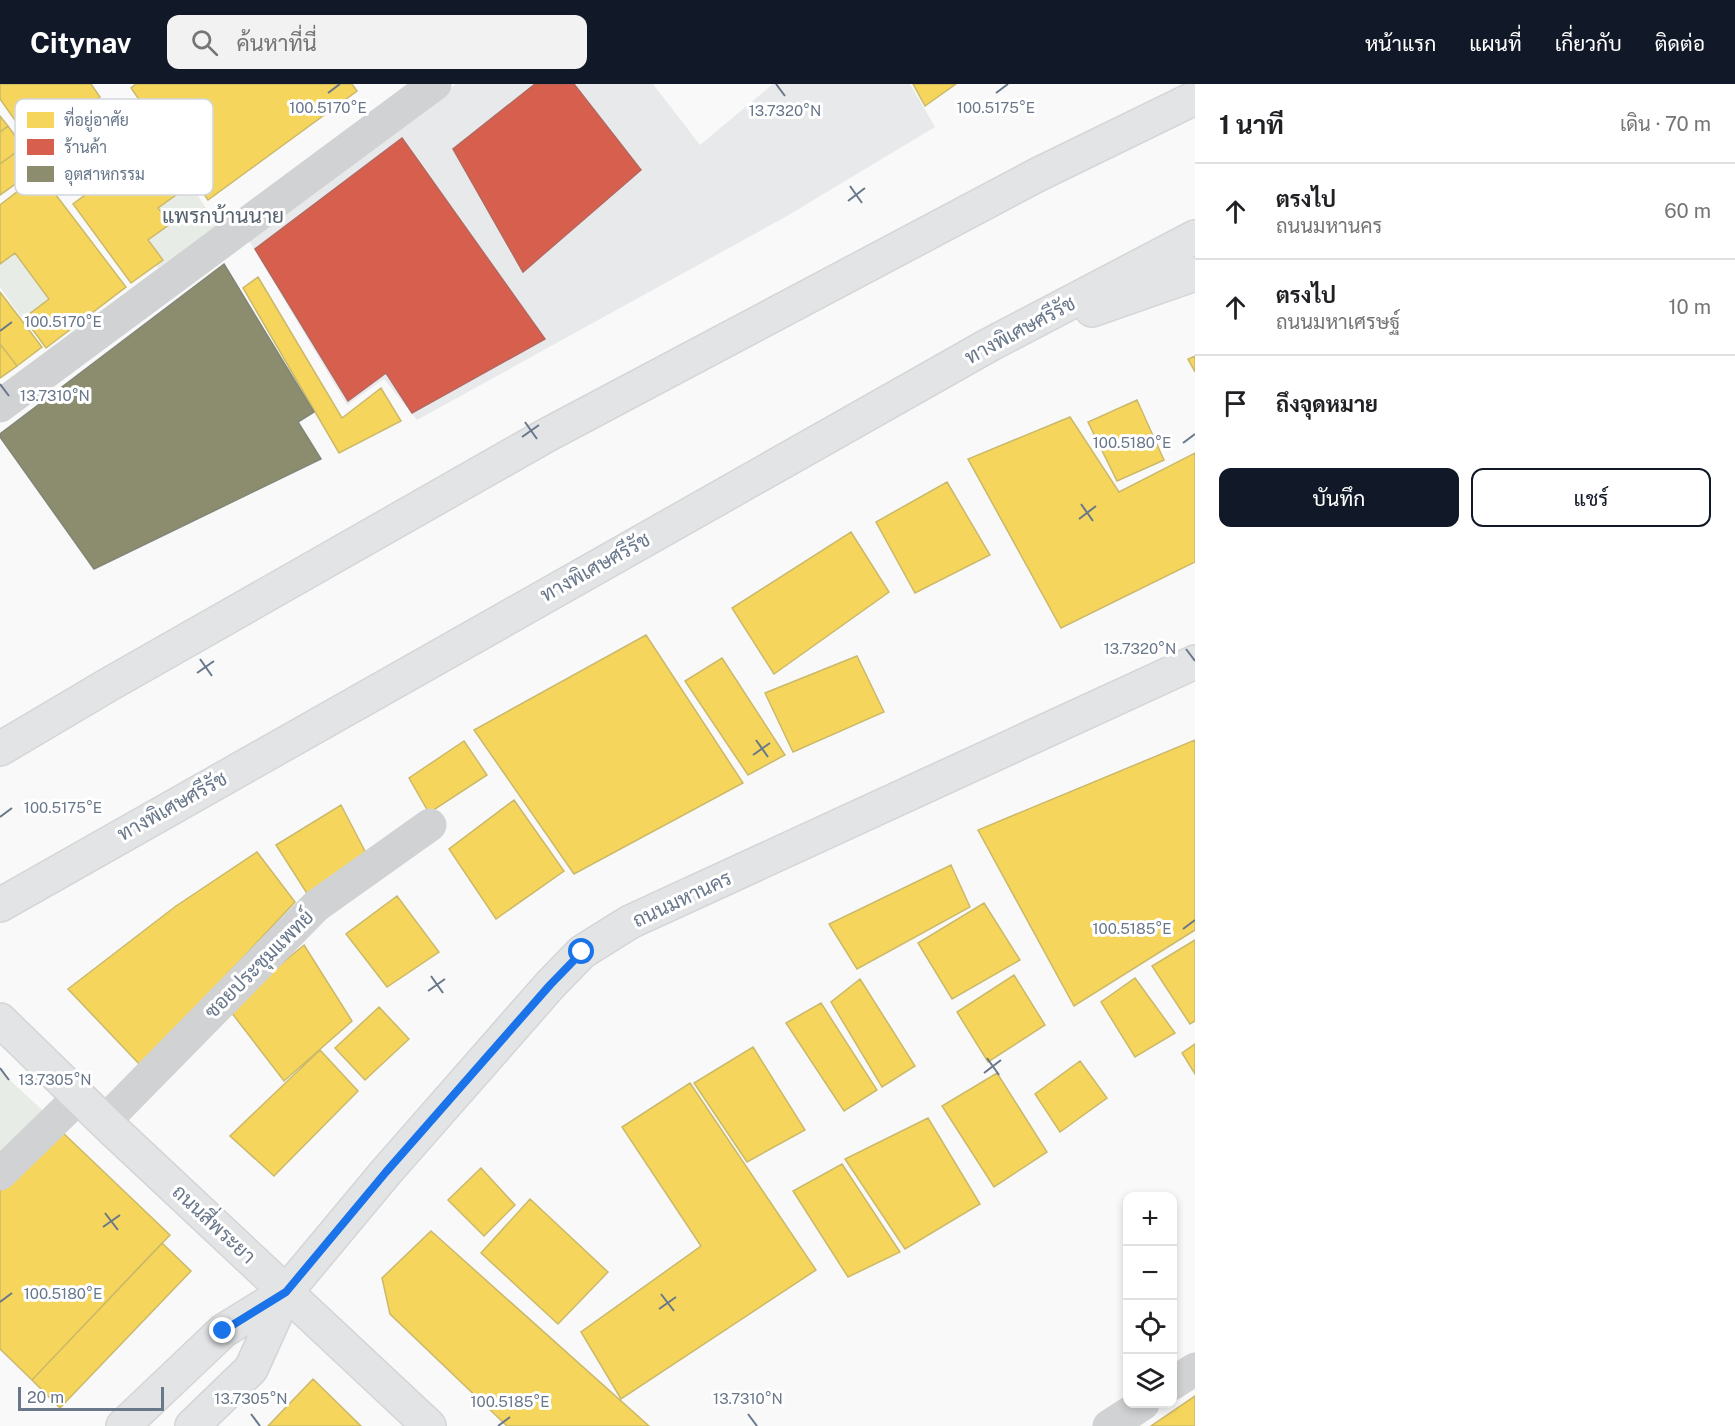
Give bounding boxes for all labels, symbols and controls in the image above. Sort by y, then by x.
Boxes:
search box [167,15,587,69]
text: Citynav [30,26,131,59]
icon: search [188,26,221,59]
text: ค้นหาที่นี่ [236,30,317,56]
text: หน้าแรก [1365,31,1436,56]
text: แผนที่ [1469,31,1522,56]
text: เกี่ยวกับ [1555,31,1622,56]
text: ติดต่อ [1655,31,1705,56]
legend [15,99,213,195]
text: 100.5170°E [289,99,367,116]
text: 100.5175°E [957,99,1035,116]
text: 13.7320°N [749,102,821,119]
text: ที่อยู่อาศัย [64,106,129,132]
text: 1 นาที [1219,109,1284,140]
text: เดิน · 70 m [1620,112,1711,136]
text: ร้านค้า [64,137,107,157]
text: อุตสาหกรรม [64,165,145,186]
text: ตรงไป [1276,186,1336,212]
icon: ahead [1219,195,1252,228]
text: 60 m [1664,199,1711,223]
district label: แพรกบ้านนาย [162,203,284,228]
text: ถนนมหานคร [1276,214,1382,238]
text: ตรงไป [1276,282,1336,308]
street label: ทางพิเศษศรีรัช [960,290,1079,369]
icon: ahead [1219,291,1252,324]
text: 10 m [1668,295,1711,319]
text: ถนนมหาเศรษฐ์ [1276,310,1400,334]
text: 100.5170°E [24,313,102,330]
text: 13.7310°N [20,387,90,404]
icon: arrive [1219,387,1252,420]
text: ถึงจุดหมาย [1276,391,1378,417]
text: 100.5180°E [1093,434,1171,451]
button: บันทึก [1219,468,1459,527]
button: แชร์ [1471,468,1711,527]
street label: ทางพิเศษศรีรัช [536,526,654,607]
text: 13.7320°N [1104,640,1176,657]
street label: ทางพิเศษศรีรัช [113,765,231,846]
text: 100.5175°E [24,799,102,816]
street label: ถนนมหานคร [629,866,735,932]
street label: ซอยประชุมแพทย์ [198,903,320,1025]
text: 100.5185°E [1092,920,1172,937]
route start [568,938,594,964]
text: 13.7305°N [18,1071,92,1088]
street label: ถนนสี่พระยา [168,1176,264,1268]
map controls [1123,1192,1177,1408]
button: + [1123,1192,1177,1246]
button: − [1123,1246,1177,1300]
text: 100.5180°E [24,1285,102,1302]
button: locate [1123,1300,1177,1354]
route end [209,1317,235,1343]
button: layers [1123,1354,1177,1408]
scale bar [18,1384,164,1412]
text: 20 m [27,1388,64,1407]
text: 13.7305°N [214,1390,288,1407]
text: 13.7310°N [713,1390,783,1407]
text: 100.5185°E [470,1393,550,1410]

